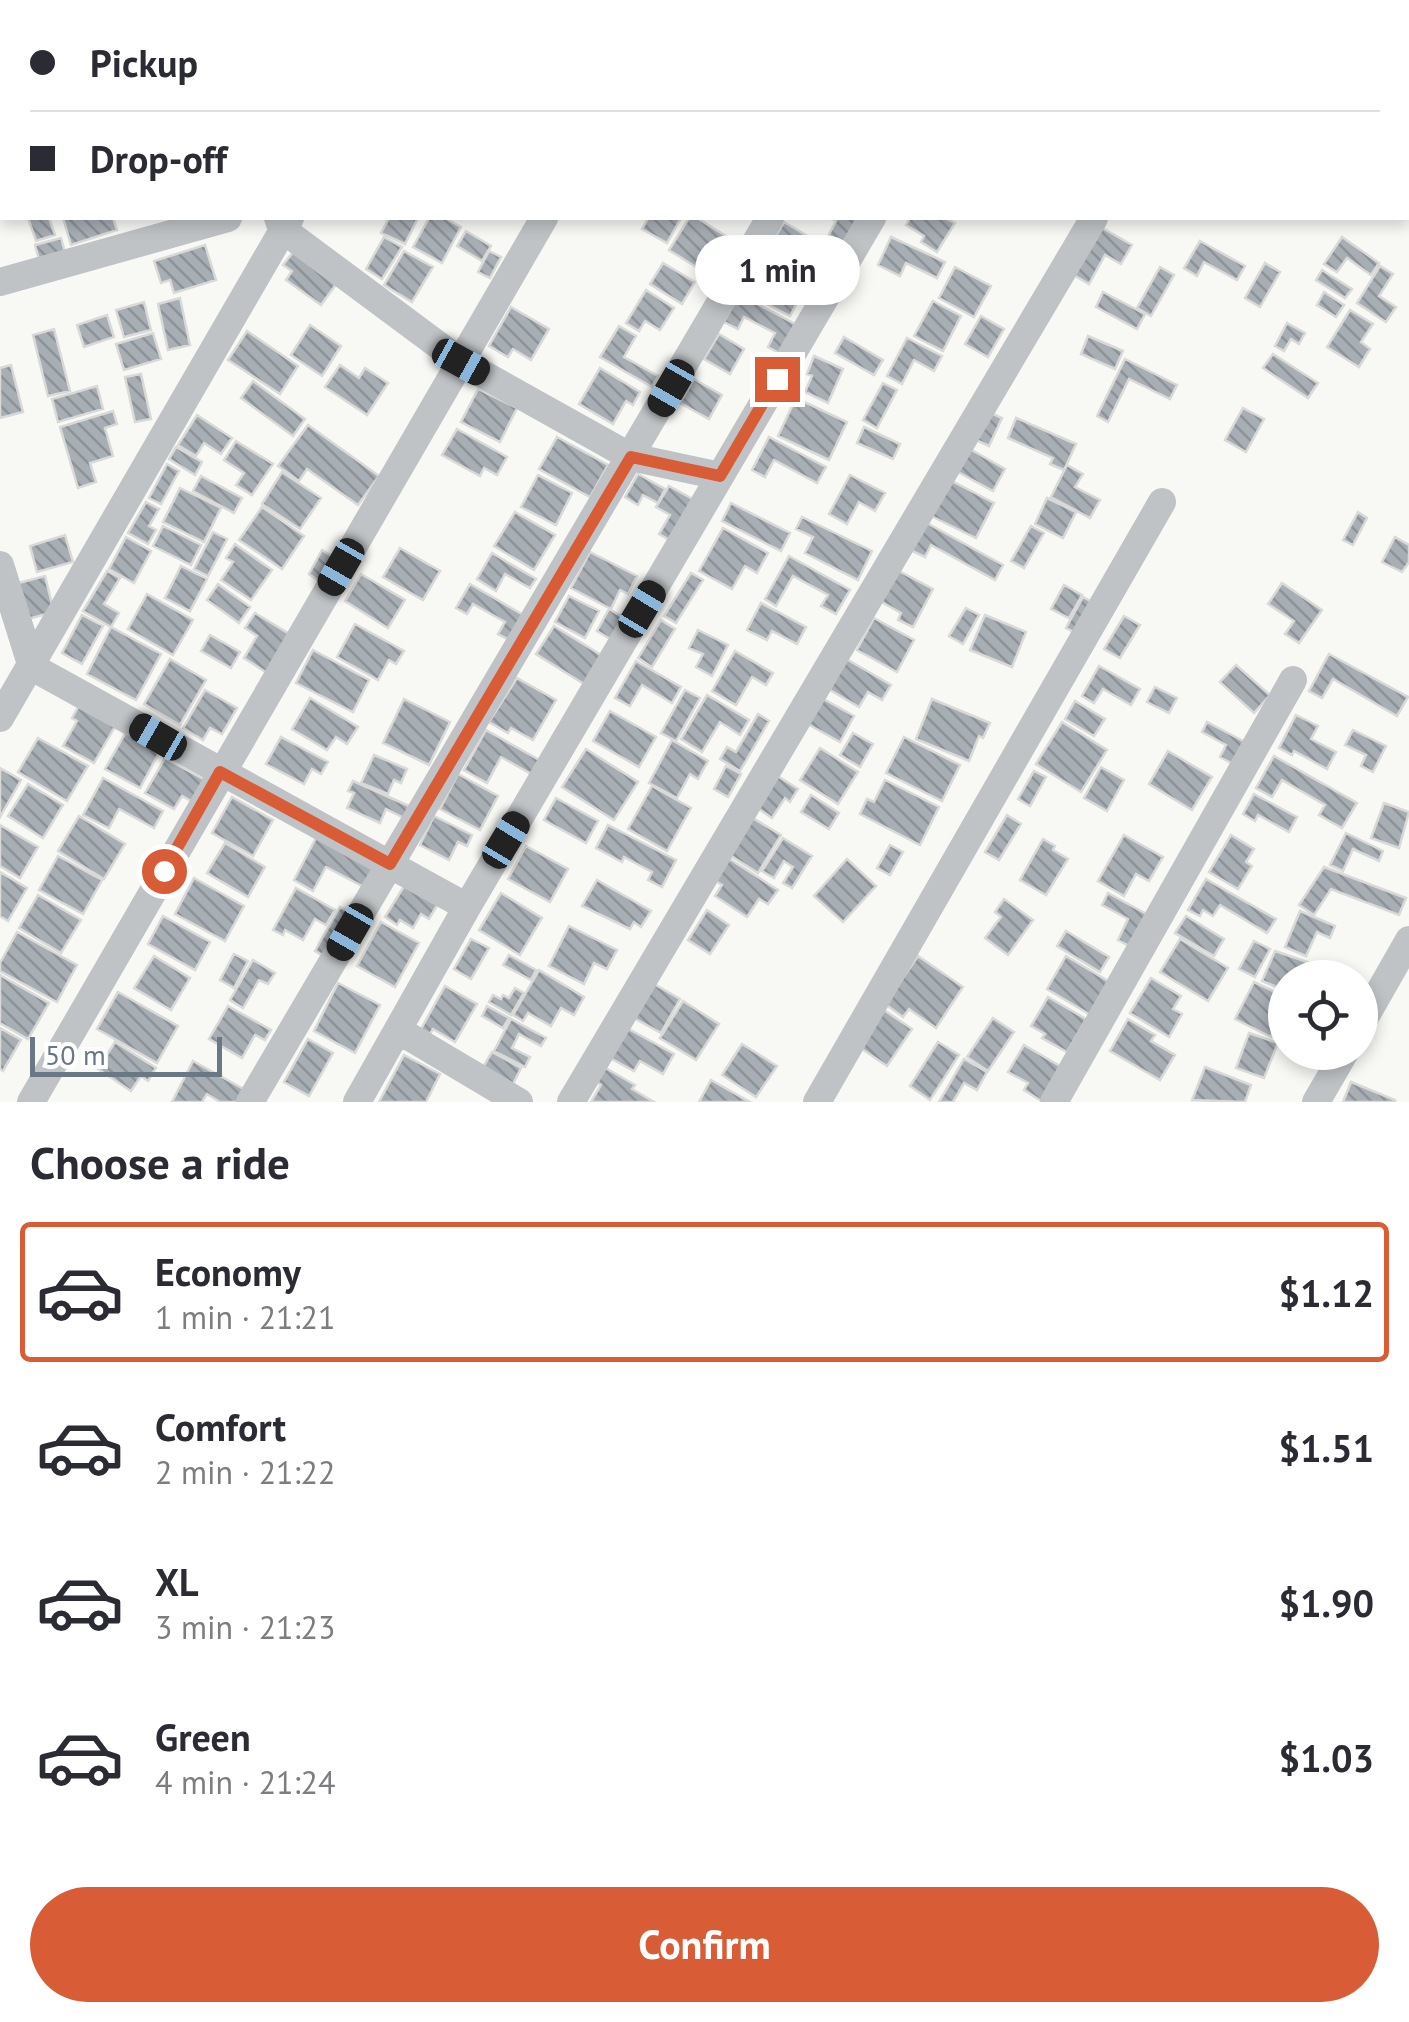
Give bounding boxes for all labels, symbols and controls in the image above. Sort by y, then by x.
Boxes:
text: Pickup [90,38,198,87]
text: Drop-off [90,134,227,183]
callout: 1 min [694,234,860,304]
text: 1 min [738,249,817,291]
car [427,334,495,390]
car [643,355,699,421]
route end [755,357,800,402]
car [313,534,369,600]
car [614,576,670,642]
car [125,709,191,765]
car [478,807,534,873]
route start [142,849,187,894]
car [322,899,378,965]
map controls [1268,960,1378,1070]
button: locate [1268,960,1378,1070]
scale bar [30,1032,222,1076]
text: 50 m [45,1036,106,1073]
text: Choose a ride [30,1133,290,1191]
icon: car [35,1247,125,1337]
text: Economy [155,1247,301,1296]
text: $1.12 [1278,1268,1374,1317]
text: 1 min · 21:21 [155,1296,335,1338]
icon: car [35,1402,125,1492]
text: Comfort [155,1402,286,1451]
text: $1.51 [1278,1423,1374,1472]
text: 2 min · 21:22 [155,1451,335,1493]
icon: car [35,1557,125,1647]
text: XL [155,1557,199,1606]
text: $1.90 [1278,1578,1374,1627]
text: 3 min · 21:23 [155,1606,335,1648]
icon: car [35,1712,125,1802]
text: Green [155,1712,251,1761]
text: $1.03 [1278,1733,1374,1782]
text: 4 min · 21:24 [155,1761,335,1803]
button: Confirm [30,1887,1379,2002]

